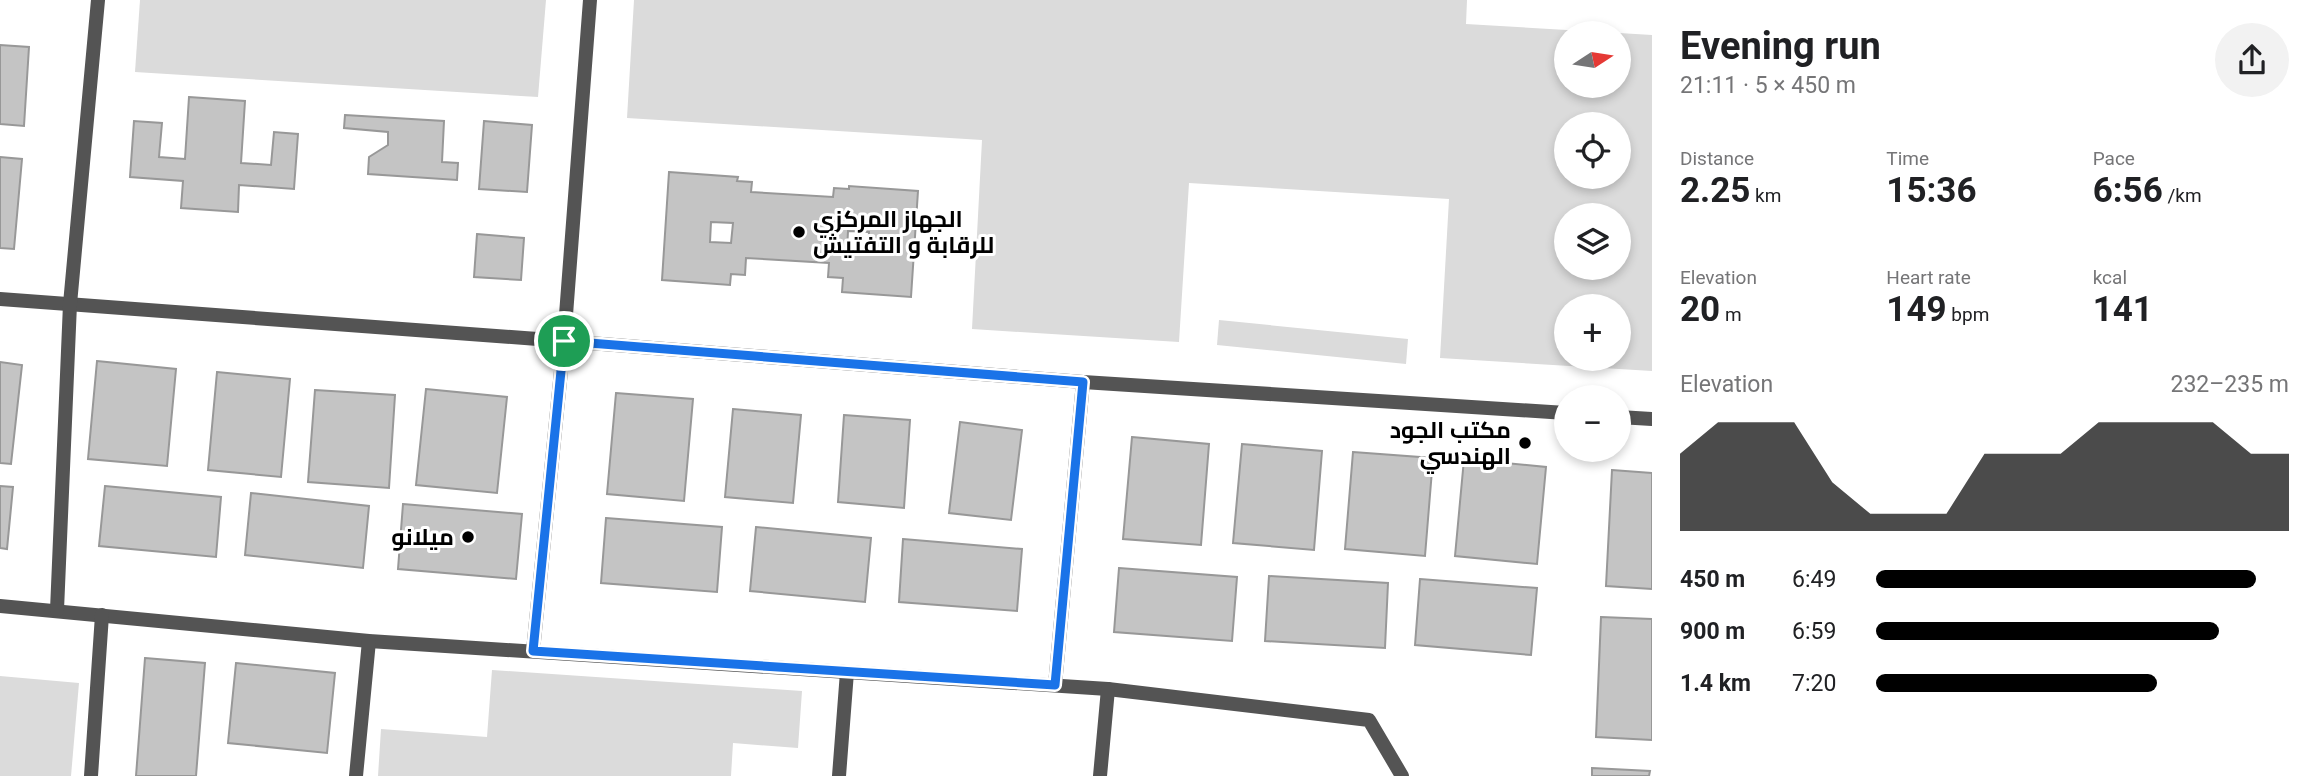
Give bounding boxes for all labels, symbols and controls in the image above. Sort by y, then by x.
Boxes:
north arrow [1554,21,1631,98]
map controls [1554,21,1631,462]
button: share [2215,23,2289,97]
text: Evening run [1680,24,1881,68]
text: 21:11 · 5 × 450 m [1680,72,1856,99]
button: locate [1554,112,1631,189]
text: Distance [1680,147,1754,170]
text: Time [1886,147,1929,170]
text: Pace [2093,147,2135,170]
text: 2.25 [1680,170,1750,211]
text: 15:36 [1886,170,1977,211]
text: 6:56 [2093,170,2163,211]
text: km [1750,184,1781,207]
text: /km [2163,184,2202,207]
button: layers [1554,203,1631,280]
place label: الجهاز المركزي للرقابة و التفتيش [813,206,994,259]
marker: الجهاز المركزي للرقابة و التفتيش [791,224,807,240]
text: Elevation [1680,266,1757,289]
text: Heart rate [1886,266,1971,289]
text: kcal [2093,266,2127,289]
text: 20 [1680,289,1720,330]
text: 149 [1886,289,1947,330]
text: 141 [2093,289,2153,330]
button: + [1554,294,1631,371]
text: m [1720,303,1742,326]
text: bpm [1947,303,1989,326]
pin [534,311,594,371]
icon: arrive [545,322,583,360]
text: Elevation [1680,371,1773,398]
text: 232–235 m [2170,371,2289,398]
button: − [1554,385,1631,462]
place label: مكتب الجود الهندسي [1390,417,1511,474]
marker: مكتب الجود الهندسي [1517,435,1533,451]
place label: ميلانو [391,524,454,551]
marker: ميلانو [460,529,476,545]
text: 450 m [1680,566,1745,593]
text: 6:49 [1792,566,1836,593]
text: 900 m [1680,618,1745,645]
text: 6:59 [1792,618,1836,645]
text: 1.4 km [1680,670,1751,697]
text: 7:20 [1792,670,1836,697]

